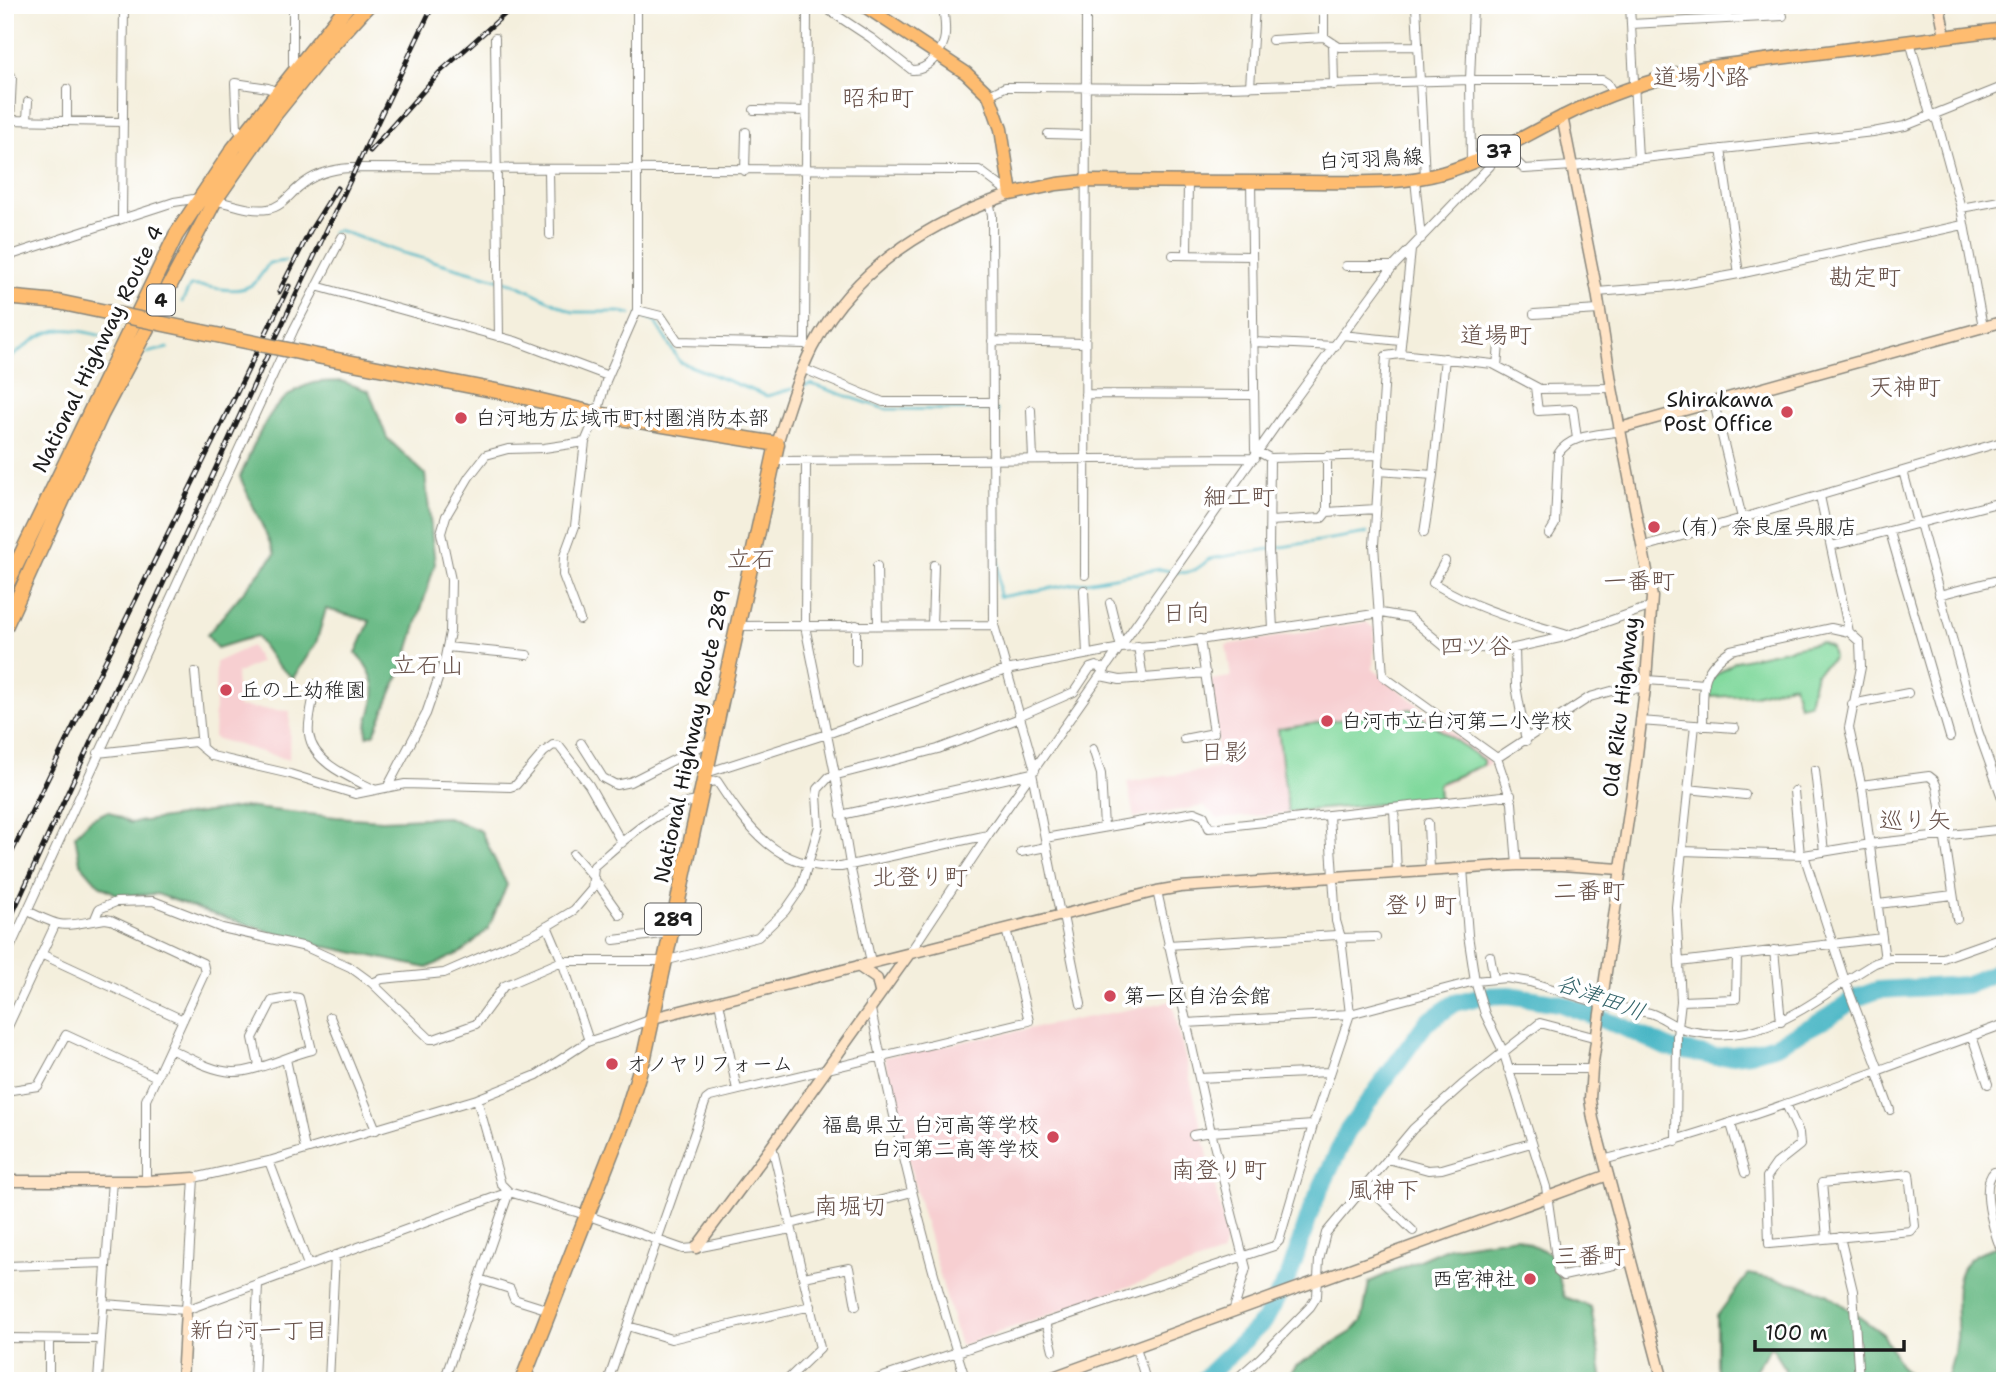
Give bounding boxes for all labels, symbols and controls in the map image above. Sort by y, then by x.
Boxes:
district label: 道場小路 [1653,61,1749,93]
district label: 昭和町 [842,82,914,114]
road number: 37 [1478,136,1520,167]
street label: 白河羽鳥線 [1318,142,1424,176]
street label: National Highway Route 4 [26,221,170,477]
district label: 勘定町 [1829,261,1901,293]
road number: 4 [147,284,175,316]
district label: 道場町 [1460,319,1532,351]
district label: 天神町 [1869,371,1941,403]
place label: Shirakawa Post Office [1664,386,1773,438]
place label: 白河地方広域市町村圏消防本部 [475,404,769,432]
marker: Shirakawa Post Office [1779,404,1795,420]
marker: 白河地方広域市町村圏消防本部 [453,410,469,426]
district label: 細工町 [1203,481,1275,513]
place label: （有）奈良屋呉服店 [1668,513,1857,541]
marker: （有）奈良屋呉服店 [1646,519,1662,535]
district label: 立石 [727,543,775,575]
district label: 一番町 [1603,565,1675,597]
street label: National Highway Route 289 [647,587,737,885]
district label: 日向 [1162,597,1210,629]
street label: Old Riku Highway [1596,615,1646,799]
district label: 四ツ谷 [1440,630,1512,662]
district label: 立石山 [392,649,464,681]
place label: 丘の上幼稚園 [240,676,366,704]
marker: 丘の上幼稚園 [218,682,234,698]
place label: 白河市立白河第二小学校 [1341,707,1572,735]
marker: 白河市立白河第二小学校 [1319,713,1335,729]
district label: 日影 [1200,736,1248,768]
district label: 巡り矢 [1879,804,1951,836]
district label: 北登り町 [872,861,968,893]
district label: 二番町 [1553,875,1625,907]
district label: 登り町 [1385,889,1457,921]
road number: 289 [645,903,701,934]
water label: 谷津田川 [1553,967,1649,1027]
place label: 第一区自治会館 [1124,982,1271,1010]
marker: 第一区自治会館 [1102,988,1118,1004]
place label: オノヤリフォーム [626,1050,793,1078]
marker: オノヤリフォーム [604,1056,620,1072]
place label: 福島県立 白河高等学校 白河第二高等学校 [822,1111,1039,1163]
marker: 福島県立 白河高等学校 白河第二高等学校 [1045,1129,1061,1145]
district label: 南登り町 [1171,1154,1267,1186]
district label: 風神下 [1348,1174,1420,1206]
district label: 南堀切 [814,1190,886,1222]
district label: 三番町 [1554,1240,1626,1272]
place label: 西宮神社 [1432,1265,1516,1293]
marker: 西宮神社 [1522,1271,1538,1287]
scale bar [1755,1309,1903,1353]
district label: 新白河一丁目 [190,1315,328,1345]
text: 100 m [1765,1319,1828,1347]

